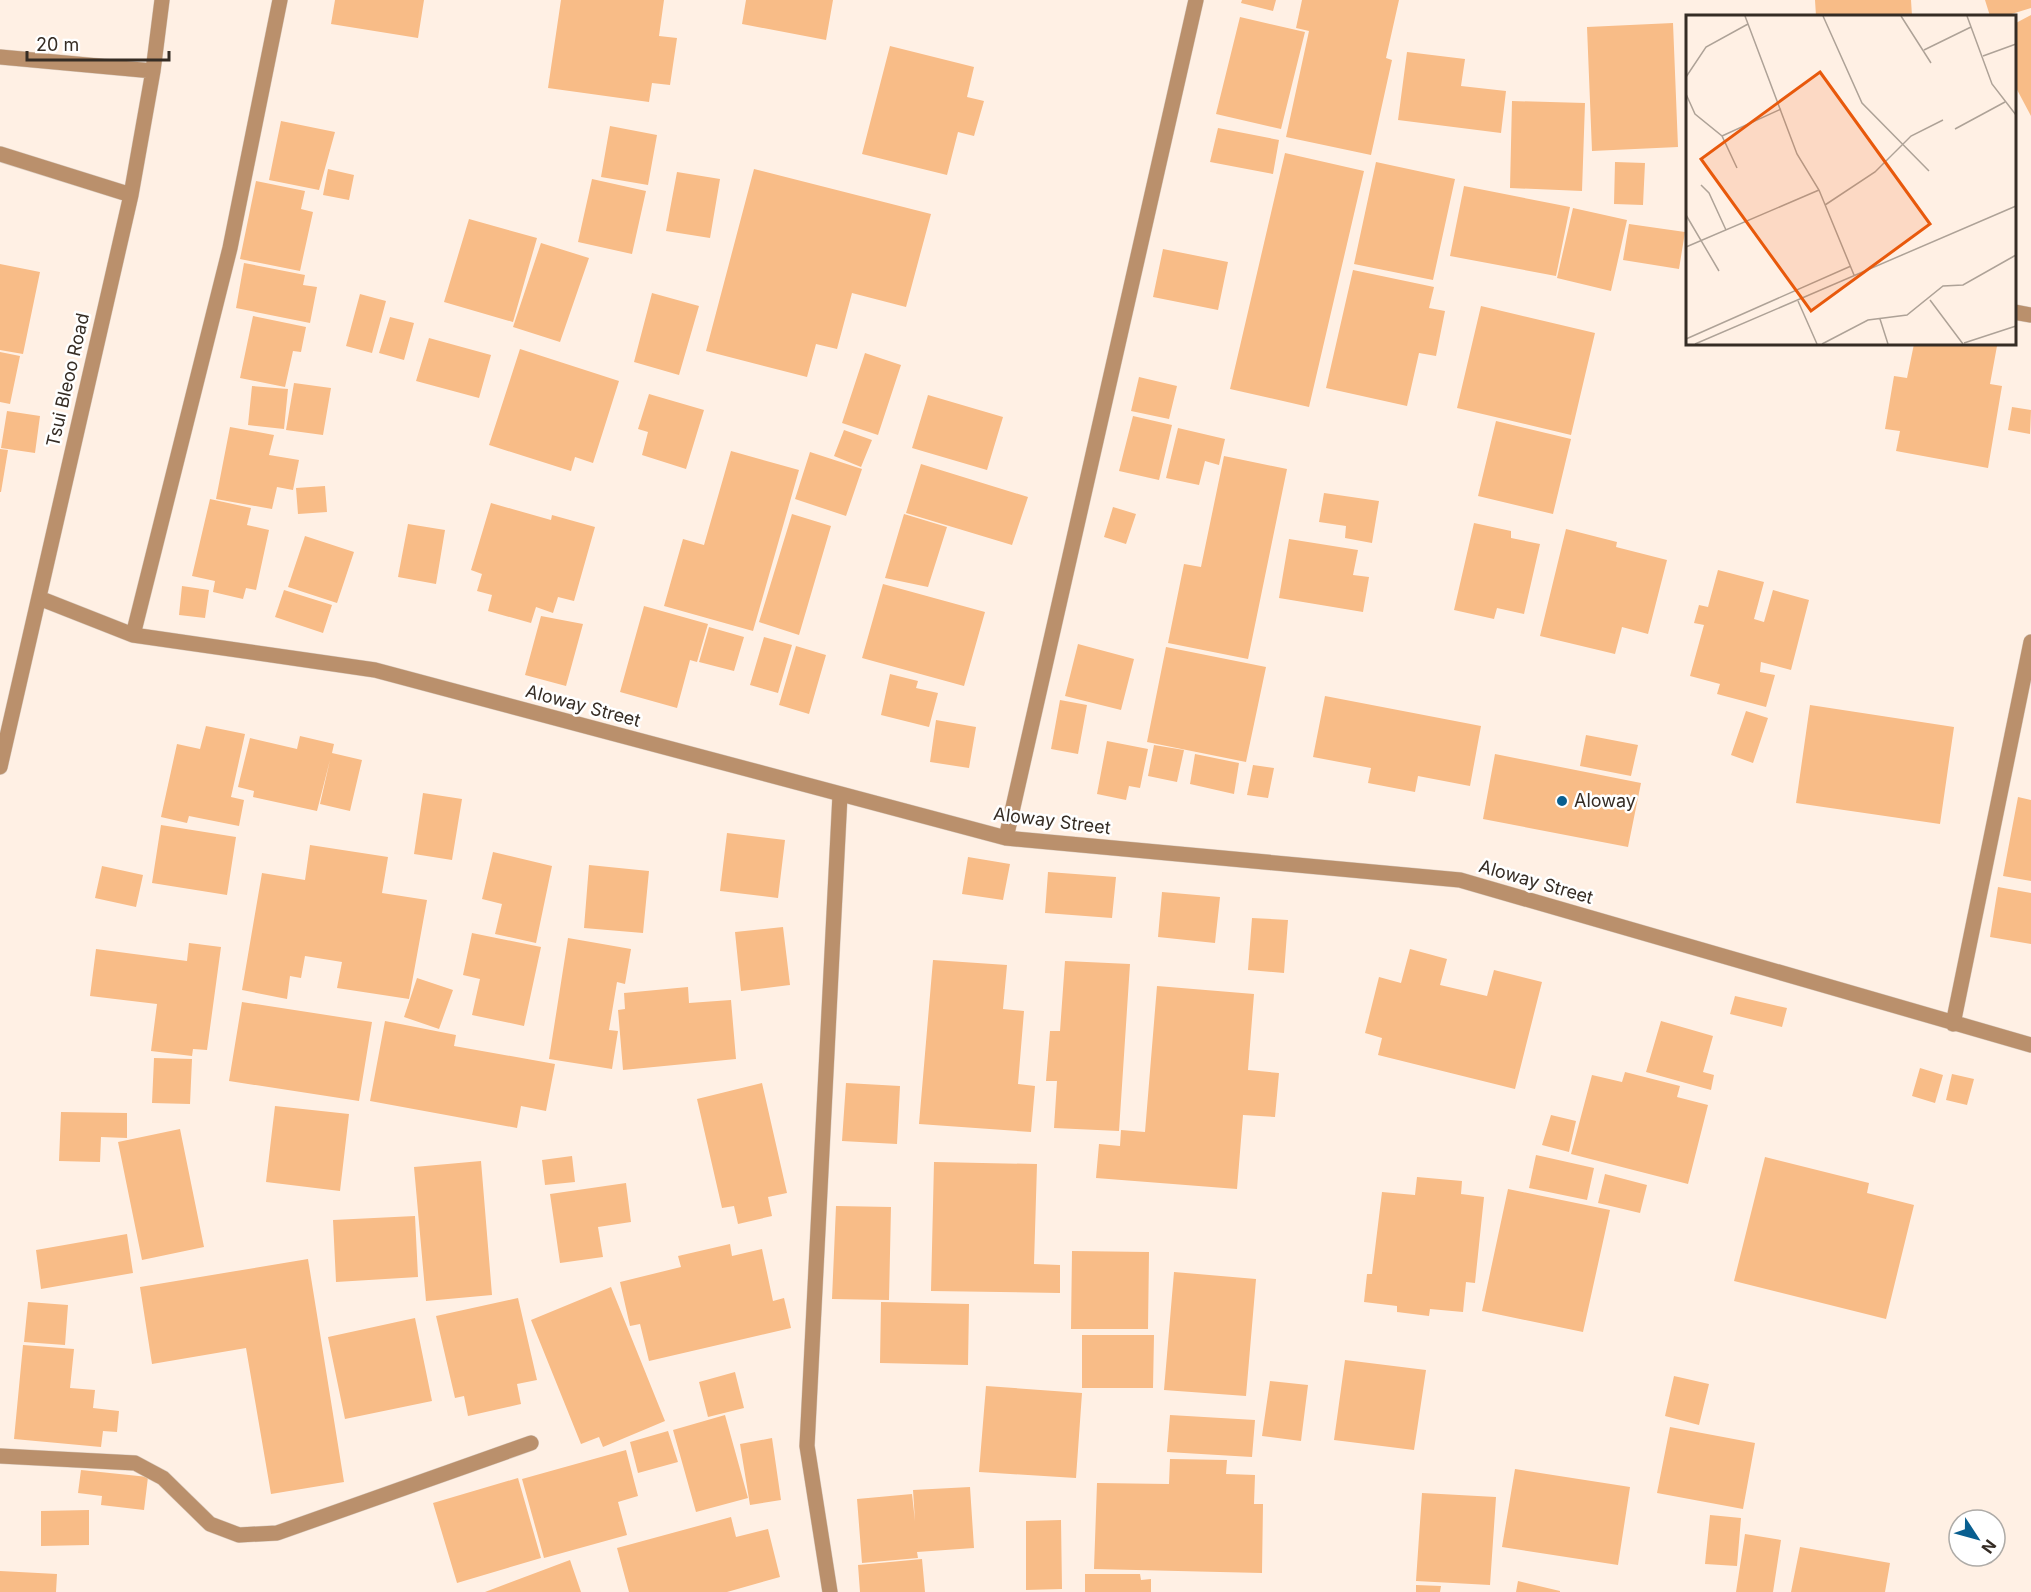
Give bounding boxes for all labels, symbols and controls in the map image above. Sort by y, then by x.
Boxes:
inset map [1686,15,2016,345]
scale bar [27,24,170,62]
text: 20 m [36,34,79,55]
street label: Tsui Bleoo Road [42,311,93,449]
street label: Aloway Street [524,680,643,731]
place label: Aloway [1574,790,1636,811]
marker: Aloway [1555,794,1569,808]
street label: Aloway Street [992,803,1112,838]
street label: Aloway Street [1477,855,1596,908]
north arrow [1947,1508,2007,1568]
text: N [1977,1536,2001,1558]

